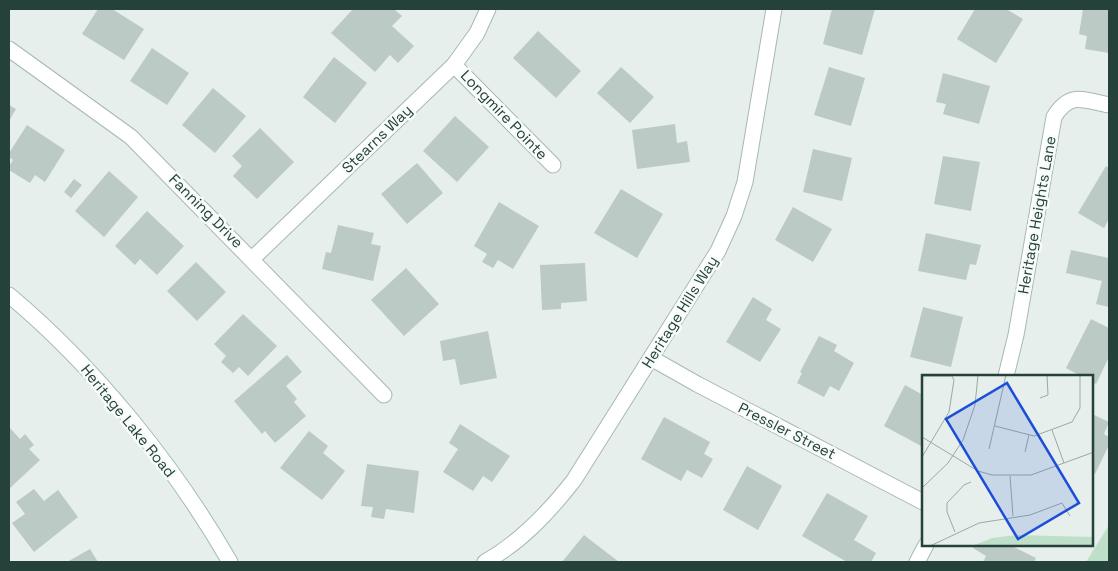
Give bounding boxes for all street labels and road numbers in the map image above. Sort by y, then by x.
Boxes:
street label: Longmire Pointe [457,66,552,163]
street label: Stearns Way [338,100,416,177]
street label: Heritage Heights Lane [1013,134,1060,295]
street label: Fanning Drive [165,170,248,252]
street label: Heritage Hills Way [637,252,722,371]
street label: Heritage Lake Road [77,360,180,481]
street label: Pressler Street [735,398,839,463]

